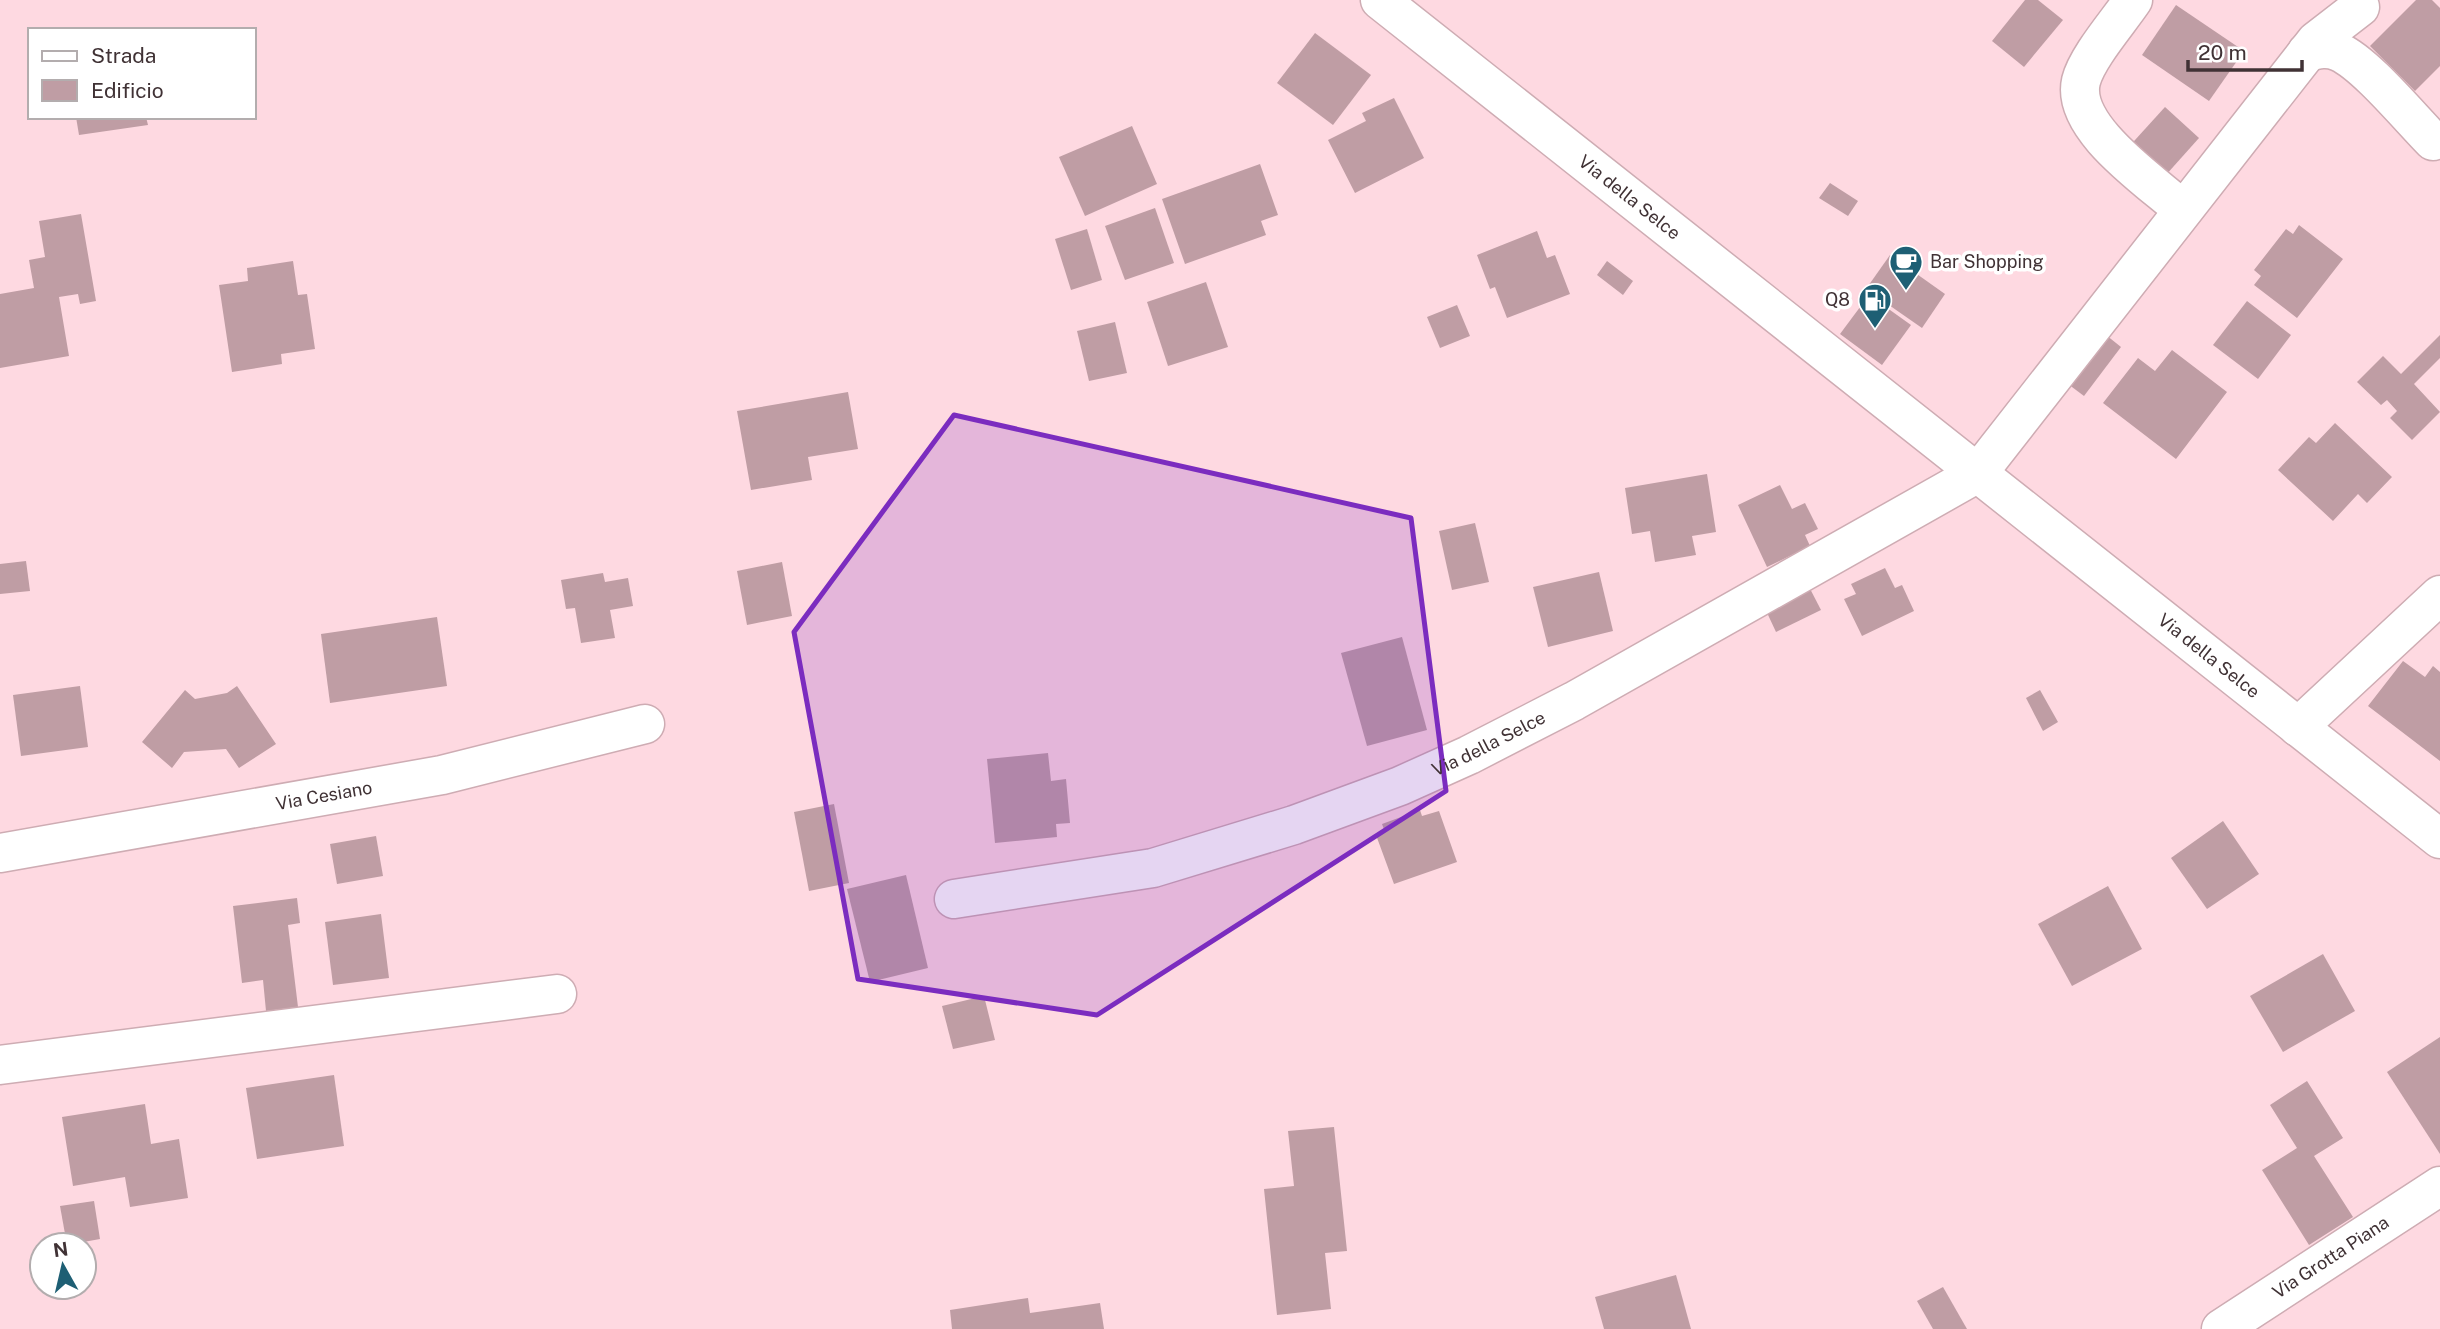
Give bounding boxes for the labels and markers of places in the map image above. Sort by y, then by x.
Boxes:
cafe icon: Bar Shopping [1887,243,1925,292]
place label: Bar Shopping [1930,251,2044,272]
fuel station icon: Q8 [1856,281,1894,330]
place label: Q8 [1825,289,1850,310]

